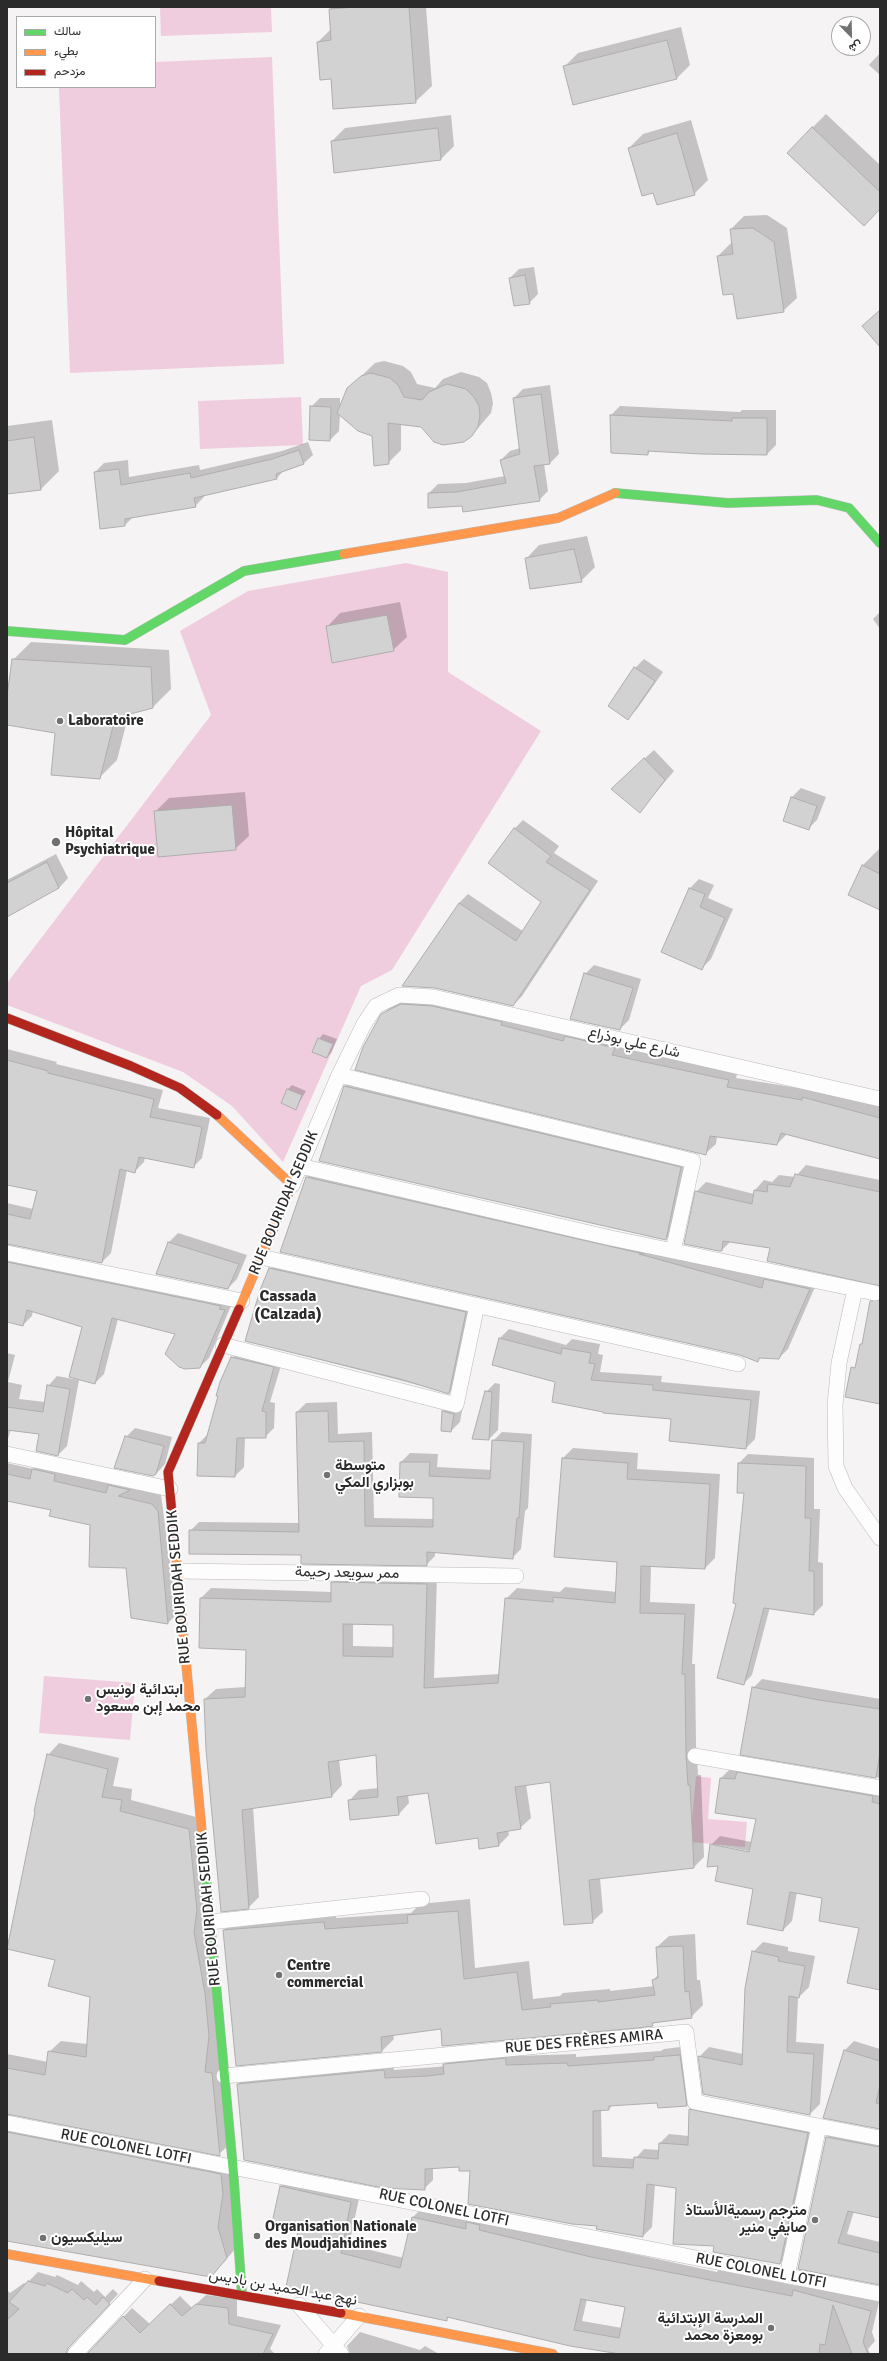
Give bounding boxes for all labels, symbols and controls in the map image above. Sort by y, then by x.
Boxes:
legend [16,16,156,88]
north arrow [831,16,871,56]
text: سالك [54,24,81,39]
text: ش [847,38,864,55]
text: بطيء [54,44,78,59]
text: مزدحم [54,64,85,79]
place label: Laboratoire [68,712,144,730]
marker: Laboratoire [55,716,65,726]
place label: Hôpital Psychiatrique [65,824,155,859]
marker: Hôpital Psychiatrique [50,836,62,848]
street label: شارع علي بوذراع [586,1024,682,1062]
street label: RUE BOURIDAH SEDDIK [246,1128,322,1278]
district label: Cassada (Calzada) [254,1287,322,1325]
place label: متوسطة بوبزاري المكي [335,1457,414,1492]
marker: متوسطة بوبزاري المكي [322,1470,332,1480]
street label: RUE BOURIDAH SEDDIK [163,1509,195,1665]
street label: ممر سويعد رحيمة [295,1563,399,1583]
place label: ابتدائية لونيس محمد إبن مسعود [96,1681,201,1716]
marker: ابتدائية لونيس محمد إبن مسعود [83,1694,93,1704]
street label: RUE BOURIDAH SEDDIK [193,1831,225,1987]
place label: Centre commercial [287,1957,363,1992]
marker: Centre commercial [274,1970,284,1980]
street label: RUE DES FRÈRES AMIRA [504,2026,664,2058]
street label: RUE COLONEL LOTFI [59,2125,193,2169]
street label: RUE COLONEL LOTFI [377,2185,511,2231]
place label: مترجم رسميةالأستاذ صايفي منير [685,2202,807,2237]
marker: مترجم رسميةالأستاذ صايفي منير [810,2215,820,2225]
place label: Organisation Nationale des Moudjahidines [265,2218,417,2253]
place label: سيليكسيون [51,2229,122,2247]
marker: Organisation Nationale des Moudjahidines [252,2231,262,2241]
marker: سيليكسيون [38,2233,48,2243]
street label: RUE COLONEL LOTFI [694,2249,828,2293]
street label: نهج عبد الحميد بن باديس [207,2266,359,2310]
place label: المدرسة الإبتدائية بومعزة محمد [657,2310,763,2345]
marker: المدرسة الإبتدائية بومعزة محمد [766,2323,776,2333]

